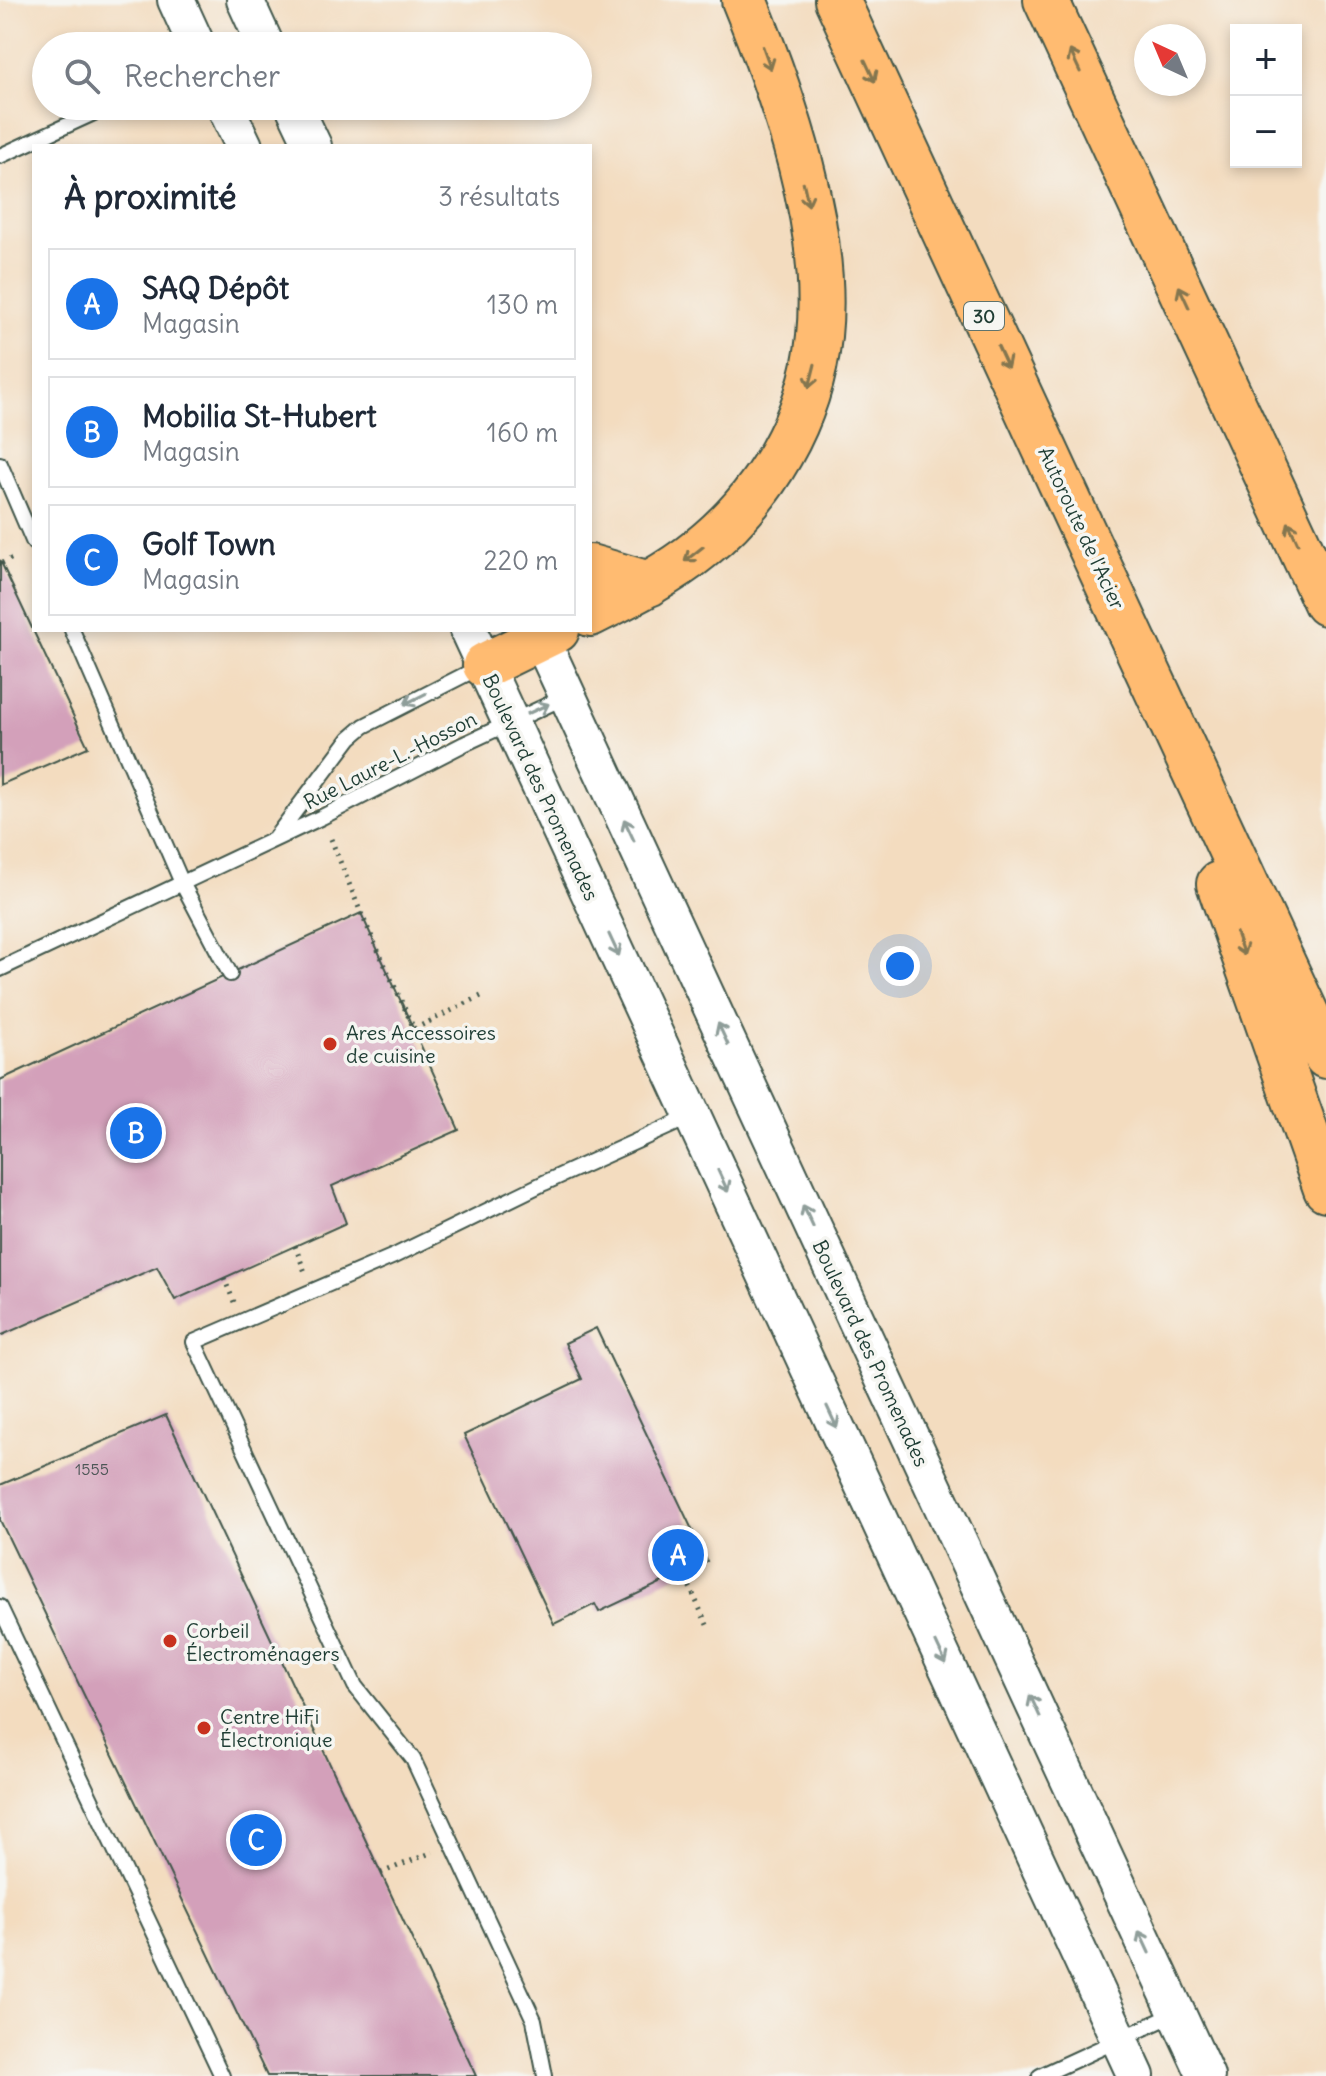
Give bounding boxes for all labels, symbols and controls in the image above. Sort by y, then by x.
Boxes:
north arrow [1134,24,1206,96]
map controls [1230,24,1302,168]
button: + [1230,24,1302,96]
search box [32,32,592,120]
one-way arrow [761,46,775,70]
one-way arrow [1066,49,1081,73]
icon: search [60,54,104,98]
text: Rechercher [124,57,280,95]
one-way arrow [863,58,878,82]
button: − [1230,96,1302,168]
text: À proximité [64,175,237,218]
text: 3 résultats [438,180,560,213]
one-way arrow [799,180,814,206]
text: SAQ Dépôt [142,269,289,307]
one-way arrow [1176,285,1191,309]
text: A [84,288,100,321]
text: 130 m [487,288,558,321]
road number: 30 [964,302,1004,330]
text: Magasin [142,307,240,340]
one-way arrow [996,345,1011,369]
one-way arrow [803,362,818,388]
text: Mobilia St-Hubert [142,397,377,435]
text: B [83,416,101,449]
text: 160 m [487,416,558,449]
text: Magasin [142,435,240,468]
street label: Autoroute de l'Acier [1033,443,1131,613]
one-way arrow [1285,521,1300,545]
text: Golf Town [142,525,276,563]
text: C [83,544,101,577]
text: 220 m [483,544,558,577]
one-way arrow [684,545,705,562]
text: Magasin [142,563,240,596]
street label: Boulevard des Promenades [477,670,605,904]
one-way arrow [403,692,427,708]
one-way arrow [526,701,550,716]
street label: Rue Laure-L.-Hosson [299,706,481,814]
one-way arrow [621,818,636,842]
one-way arrow [1234,931,1248,956]
one-way arrow [607,933,622,957]
your location [880,946,920,986]
place label: Ares Accessoires de cuisine [346,1020,496,1068]
one-way arrow [715,1022,730,1046]
marker: Ares Accessoires de cuisine [321,1035,339,1053]
pin: B [110,1103,162,1163]
one-way arrow [716,1169,731,1193]
one-way arrow [800,1204,815,1228]
street label: Boulevard des Promenades [807,1236,935,1470]
one-way arrow [825,1405,840,1429]
house number: 1555 [75,1459,109,1479]
pin: A [652,1525,704,1585]
place label: Corbeil Électroménagers [186,1618,340,1666]
marker: Corbeil Électroménagers [161,1632,179,1650]
one-way arrow [934,1641,949,1665]
one-way arrow [1027,1694,1042,1718]
place label: Centre HiFi Électronique [220,1704,333,1752]
marker: Centre HiFi Électronique [195,1719,213,1737]
pin: C [230,1810,282,1870]
one-way arrow [1136,1930,1151,1954]

